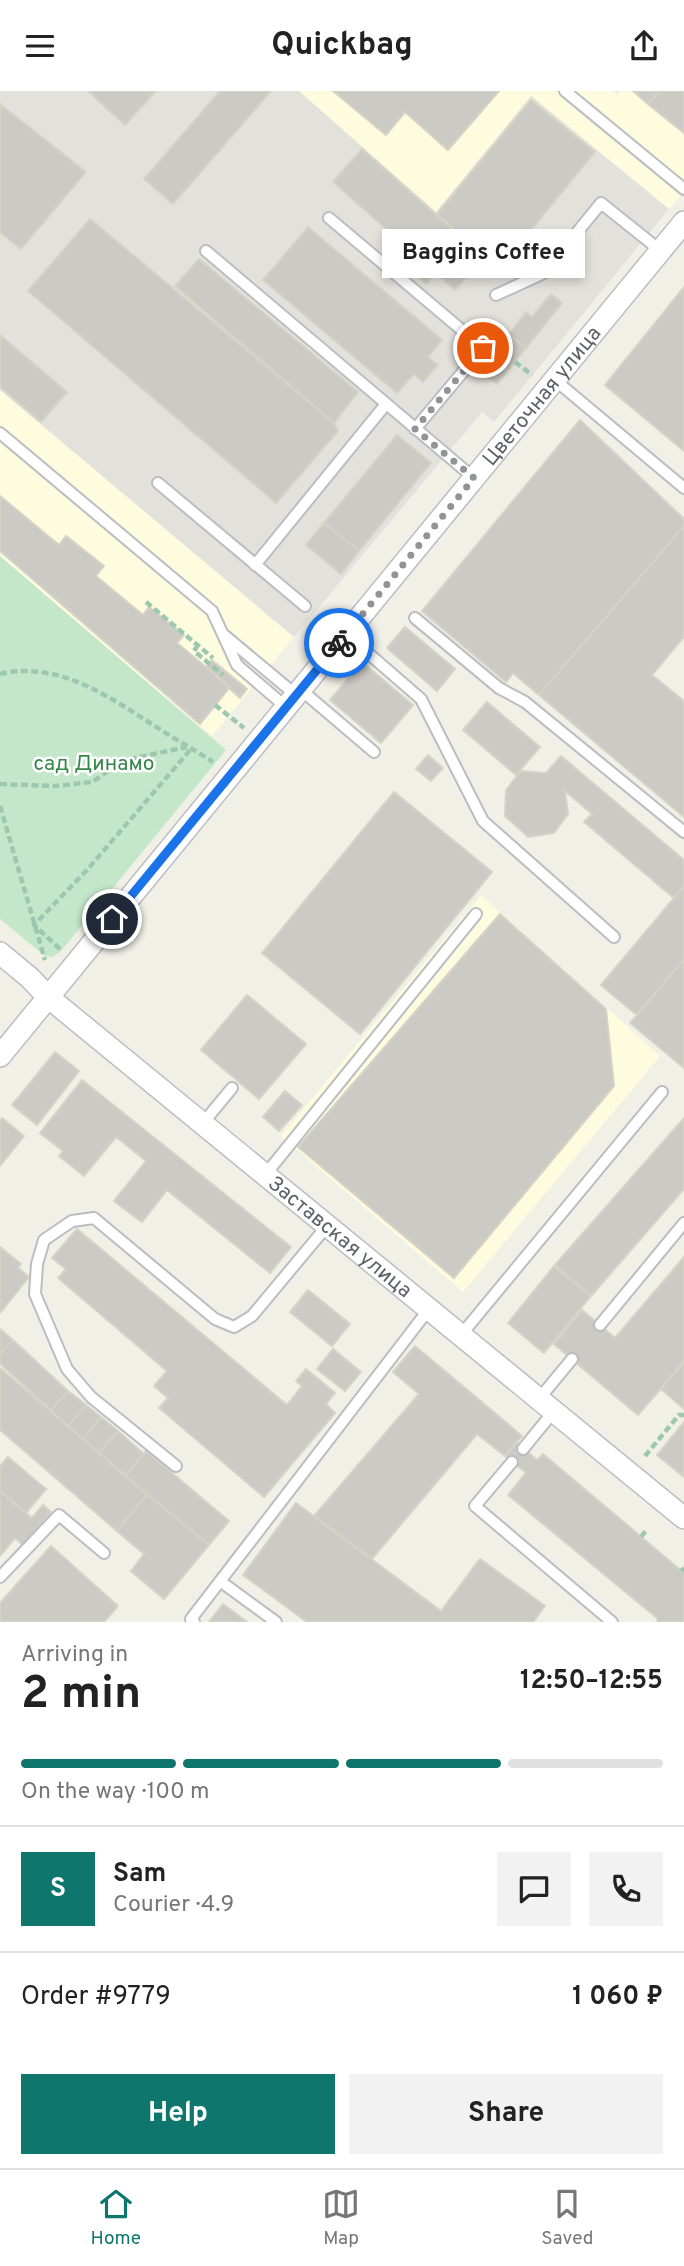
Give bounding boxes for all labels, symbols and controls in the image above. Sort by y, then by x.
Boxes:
text: Quickbag [271,26,413,66]
icon: menu [21,27,59,65]
icon: share [625,27,663,65]
callout: Baggins Coffee [382,229,584,278]
text: Baggins Coffee [402,239,565,268]
pin [453,318,513,378]
street label: Цветочная улица [477,321,608,472]
icon: bag [464,329,502,367]
courier [304,608,374,678]
icon: bike [320,624,358,662]
park label: сад Динамо [33,751,155,778]
pin [82,889,142,949]
icon: home [93,900,131,938]
street label: Заставская улица [262,1170,417,1305]
text: Arriving in [21,1641,128,1670]
text: 12:50–12:55 [520,1665,663,1698]
text: 2 min [21,1666,141,1725]
text: On the way · 100 m [21,1778,210,1807]
button: chat [497,1852,571,1926]
button: phone [589,1852,663,1926]
text: Sam [113,1858,166,1891]
text: S [50,1873,66,1906]
text: Courier · 4.9 [113,1891,234,1920]
text: Order #9779 [21,1981,171,2014]
text: 1 060 ₽ [572,1981,663,2014]
button: Help [21,2074,335,2154]
button: Share [349,2074,663,2154]
tab: Home [91,2185,141,2251]
tab: Map [322,2185,360,2251]
tab: Saved [541,2185,593,2251]

